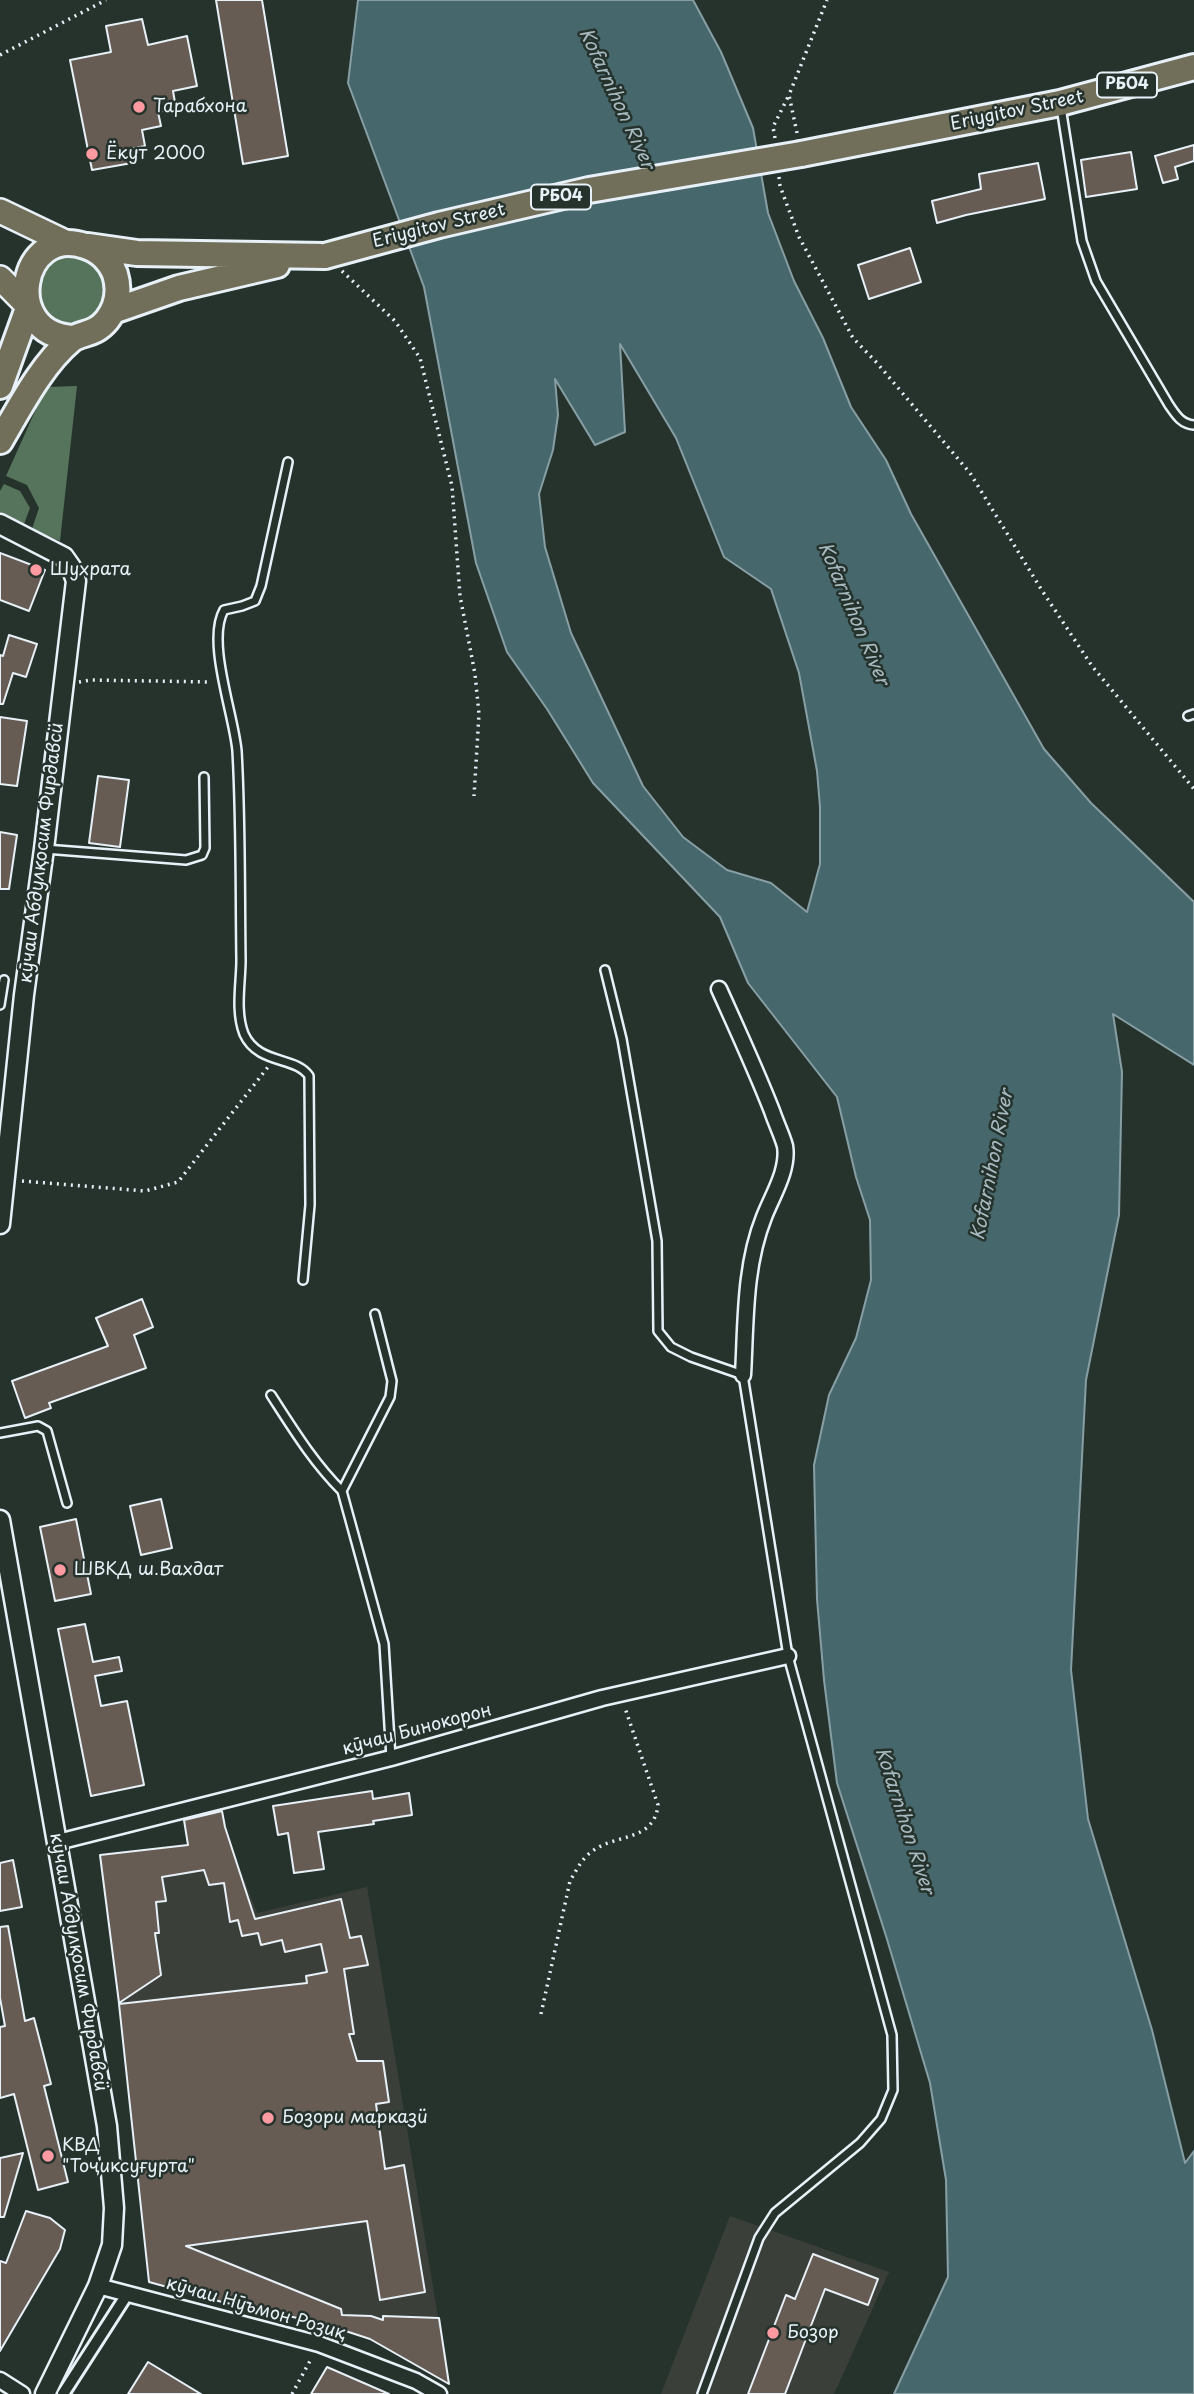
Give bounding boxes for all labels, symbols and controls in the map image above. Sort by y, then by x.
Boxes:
water label: Kofarnihon River [573,25,659,173]
road number: РБ04 [1097,72,1157,97]
street label: Eriygitov Street [948,86,1086,136]
place label: Тарабхона [153,96,247,118]
marker: Тарабхона [131,99,147,115]
place label: Ёкут 2000 [106,143,205,165]
marker: Ёкут 2000 [84,146,100,162]
road number: РБ04 [531,184,591,210]
street label: Eriygitov Street [371,199,507,253]
water label: Kofarnihon River [813,539,893,689]
place label: Шухрата [50,559,131,581]
marker: Шухрата [28,562,44,578]
street label: кӯчаи Абдулқосим Фирдавсӣ [15,722,69,984]
water label: Kofarnihon River [967,1088,1019,1242]
place label: ШВКД ш.Вахдат [74,1559,223,1581]
marker: ШВКД ш.Вахдат [52,1562,68,1578]
street label: кӯчаи Бинокорон [340,1700,494,1760]
water label: Kofarnihon River [870,1745,938,1897]
street label: кӯчаи Абдулқосим Фирдавсӣ [45,1831,111,2093]
place label: Бозори марказӣ [282,2107,428,2129]
marker: Бозори марказӣ [260,2110,276,2126]
place label: КВД "Тоҷиксуғурта" [62,2135,195,2178]
marker: КВД "Тоҷиксуғурта" [40,2148,56,2164]
street label: кӯчаи Нӯъмон Розиқ [163,2273,349,2345]
place label: Бозор [787,2322,839,2344]
marker: Бозор [765,2325,781,2341]

